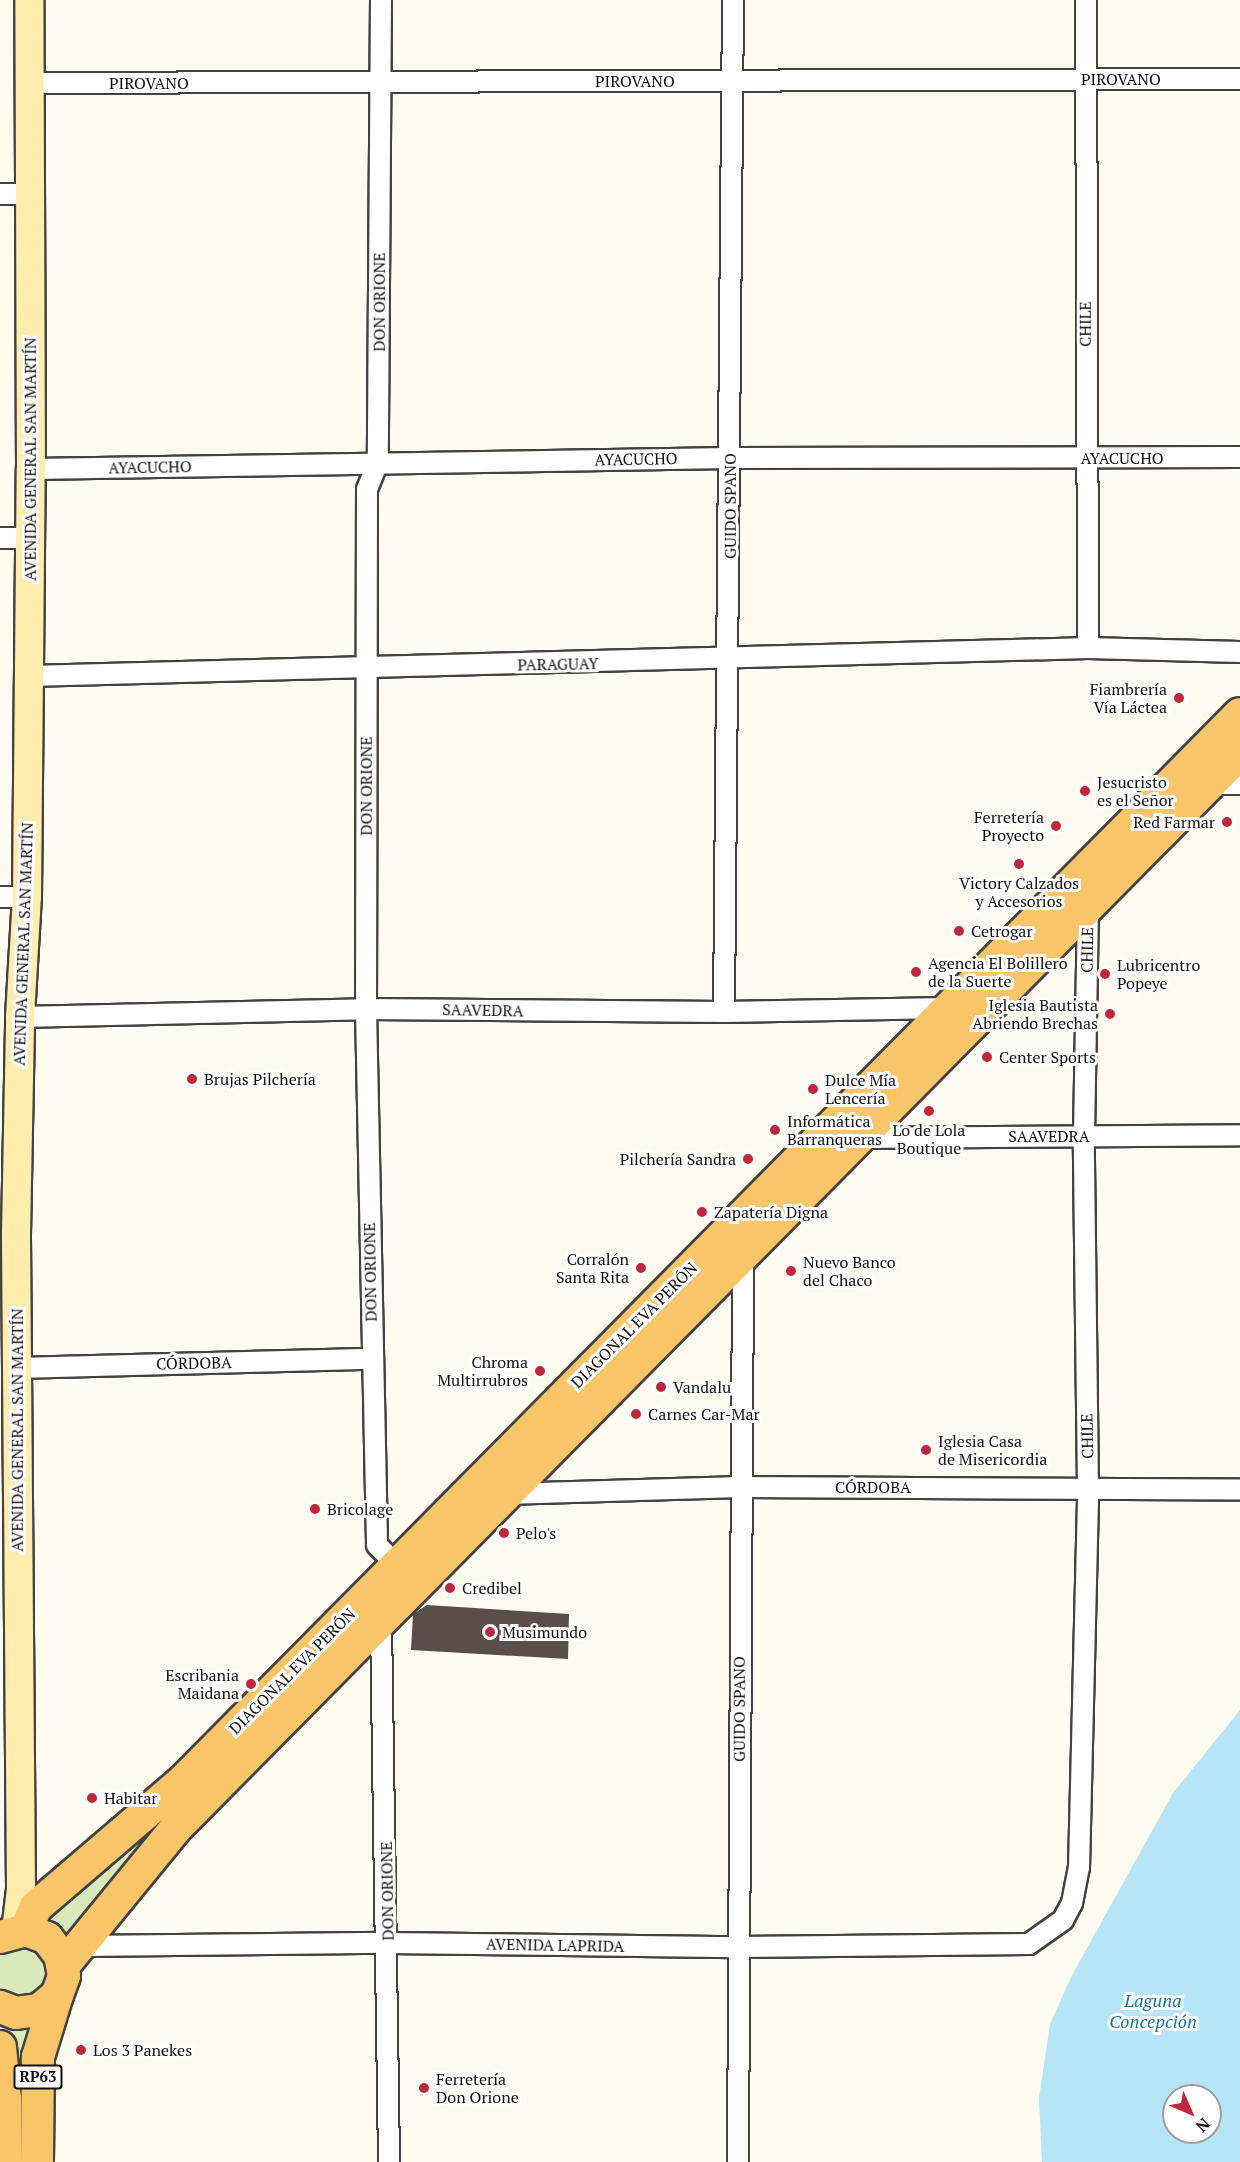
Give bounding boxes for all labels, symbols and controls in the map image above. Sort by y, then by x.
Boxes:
street label: PIROVANO [1081,69,1161,89]
street label: PIROVANO [595,71,675,91]
street label: PIROVANO [109,73,189,93]
street label: DON ORIONE [369,252,389,352]
street label: CHILE [1075,301,1095,347]
street label: AVENIDA GENERAL SAN MARTÍN [20,337,40,581]
street label: AYACUCHO [1080,448,1164,468]
street label: AYACUCHO [594,449,678,469]
street label: GUIDO SPANO [720,453,740,559]
street label: AYACUCHO [108,457,192,477]
street label: PARAGUAY [517,654,599,674]
place label: Fiambrería Vía Láctea [1090,679,1167,717]
marker: Fiambrería Vía Láctea [1172,691,1186,705]
street label: DON ORIONE [356,736,376,836]
place label: Jesucristo es el Señor [1097,772,1174,810]
marker: Jesucristo es el Señor [1078,784,1092,798]
place label: Ferretería Proyecto [974,807,1044,845]
place label: Red Farmar [1133,812,1215,832]
marker: Red Farmar [1220,815,1234,829]
marker: Ferretería Proyecto [1049,819,1063,833]
street label: AVENIDA GENERAL SAN MARTÍN [9,822,37,1066]
marker: Victory Calzados y Accesorios [1012,857,1026,871]
place label: Victory Calzados y Accesorios [959,873,1079,911]
place label: Cetrogar [971,921,1033,941]
marker: Cetrogar [952,924,966,938]
street label: CHILE [1077,927,1097,973]
place label: Agencia El Bolillero de la Suerte [928,953,1068,991]
place label: Lubricentro Popeye [1117,955,1200,993]
marker: Agencia El Bolillero de la Suerte [909,965,923,979]
marker: Lubricentro Popeye [1098,967,1112,981]
place label: Iglesia Bautista Abriendo Brechas [972,995,1098,1033]
street label: SAAVEDRA [442,1000,524,1020]
marker: Iglesia Bautista Abriendo Brechas [1103,1007,1117,1021]
place label: Center Sports [999,1047,1096,1067]
marker: Center Sports [980,1050,994,1064]
place label: Brujas Pilchería [204,1069,316,1089]
place label: Dulce Mía Lencería [825,1070,896,1108]
marker: Brujas Pilchería [185,1072,199,1086]
marker: Dulce Mía Lencería [806,1082,820,1096]
marker: Lo de Lola Boutique [922,1104,936,1118]
place label: Informática Barranqueras [787,1111,882,1149]
place label: Lo de Lola Boutique [893,1120,965,1158]
marker: Informática Barranqueras [768,1123,782,1137]
street label: SAAVEDRA [1008,1126,1090,1146]
place label: Pilchería Sandra [620,1149,736,1169]
marker: Pilchería Sandra [741,1152,755,1166]
place label: Zapatería Digna [714,1202,828,1222]
marker: Zapatería Digna [695,1205,709,1219]
street label: DON ORIONE [360,1222,380,1322]
place label: Corralón Santa Rita [556,1249,629,1287]
place label: Nuevo Banco del Chaco [803,1252,896,1290]
street label: DIAGONAL EVA PERÓN [567,1258,701,1392]
marker: Corralón Santa Rita [634,1261,648,1275]
marker: Nuevo Banco del Chaco [784,1264,798,1278]
street label: AVENIDA GENERAL SAN MARTÍN [7,1308,27,1552]
place label: Chroma Multirrubros [437,1352,528,1390]
street label: CÓRDOBA [156,1353,232,1373]
marker: Chroma Multirrubros [533,1364,547,1378]
place label: Vandalu [673,1377,731,1397]
marker: Vandalu [654,1380,668,1394]
place label: Carnes Car-Mar [648,1404,760,1424]
marker: Carnes Car-Mar [629,1407,643,1421]
street label: CHILE [1077,1413,1097,1459]
place label: Iglesia Casa de Misericordia [938,1431,1047,1469]
marker: Iglesia Casa de Misericordia [919,1443,933,1457]
street label: CÓRDOBA [835,1477,911,1497]
place label: Bricolage [327,1499,393,1519]
marker: Bricolage [308,1502,322,1516]
place label: Pelo's [516,1523,556,1543]
marker: Pelo's [497,1526,511,1540]
place label: Credibel [462,1578,522,1598]
marker: Credibel [443,1581,457,1595]
street label: DIAGONAL EVA PERÓN [225,1604,359,1738]
place label: Musimundo [502,1622,587,1642]
marker: Musimundo [483,1625,497,1639]
street label: GUIDO SPANO [729,1656,749,1762]
place label: Escribania Maidana [165,1665,239,1703]
marker: Escribania Maidana [244,1677,258,1691]
place label: Habitar [104,1788,157,1808]
marker: Habitar [85,1791,99,1805]
street label: DON ORIONE [377,1841,397,1941]
street label: AVENIDA LAPRIDA [486,1934,624,1956]
water label: Laguna Concepción [1109,1990,1197,2032]
place label: Los 3 Panekes [93,2040,192,2060]
marker: Los 3 Panekes [74,2043,88,2057]
road number: RP63 [12,2065,63,2089]
place label: Ferretería Don Orione [436,2069,519,2107]
marker: Ferretería Don Orione [417,2081,431,2095]
north arrow [1162,2084,1222,2144]
text: N [1191,2113,1215,2137]

